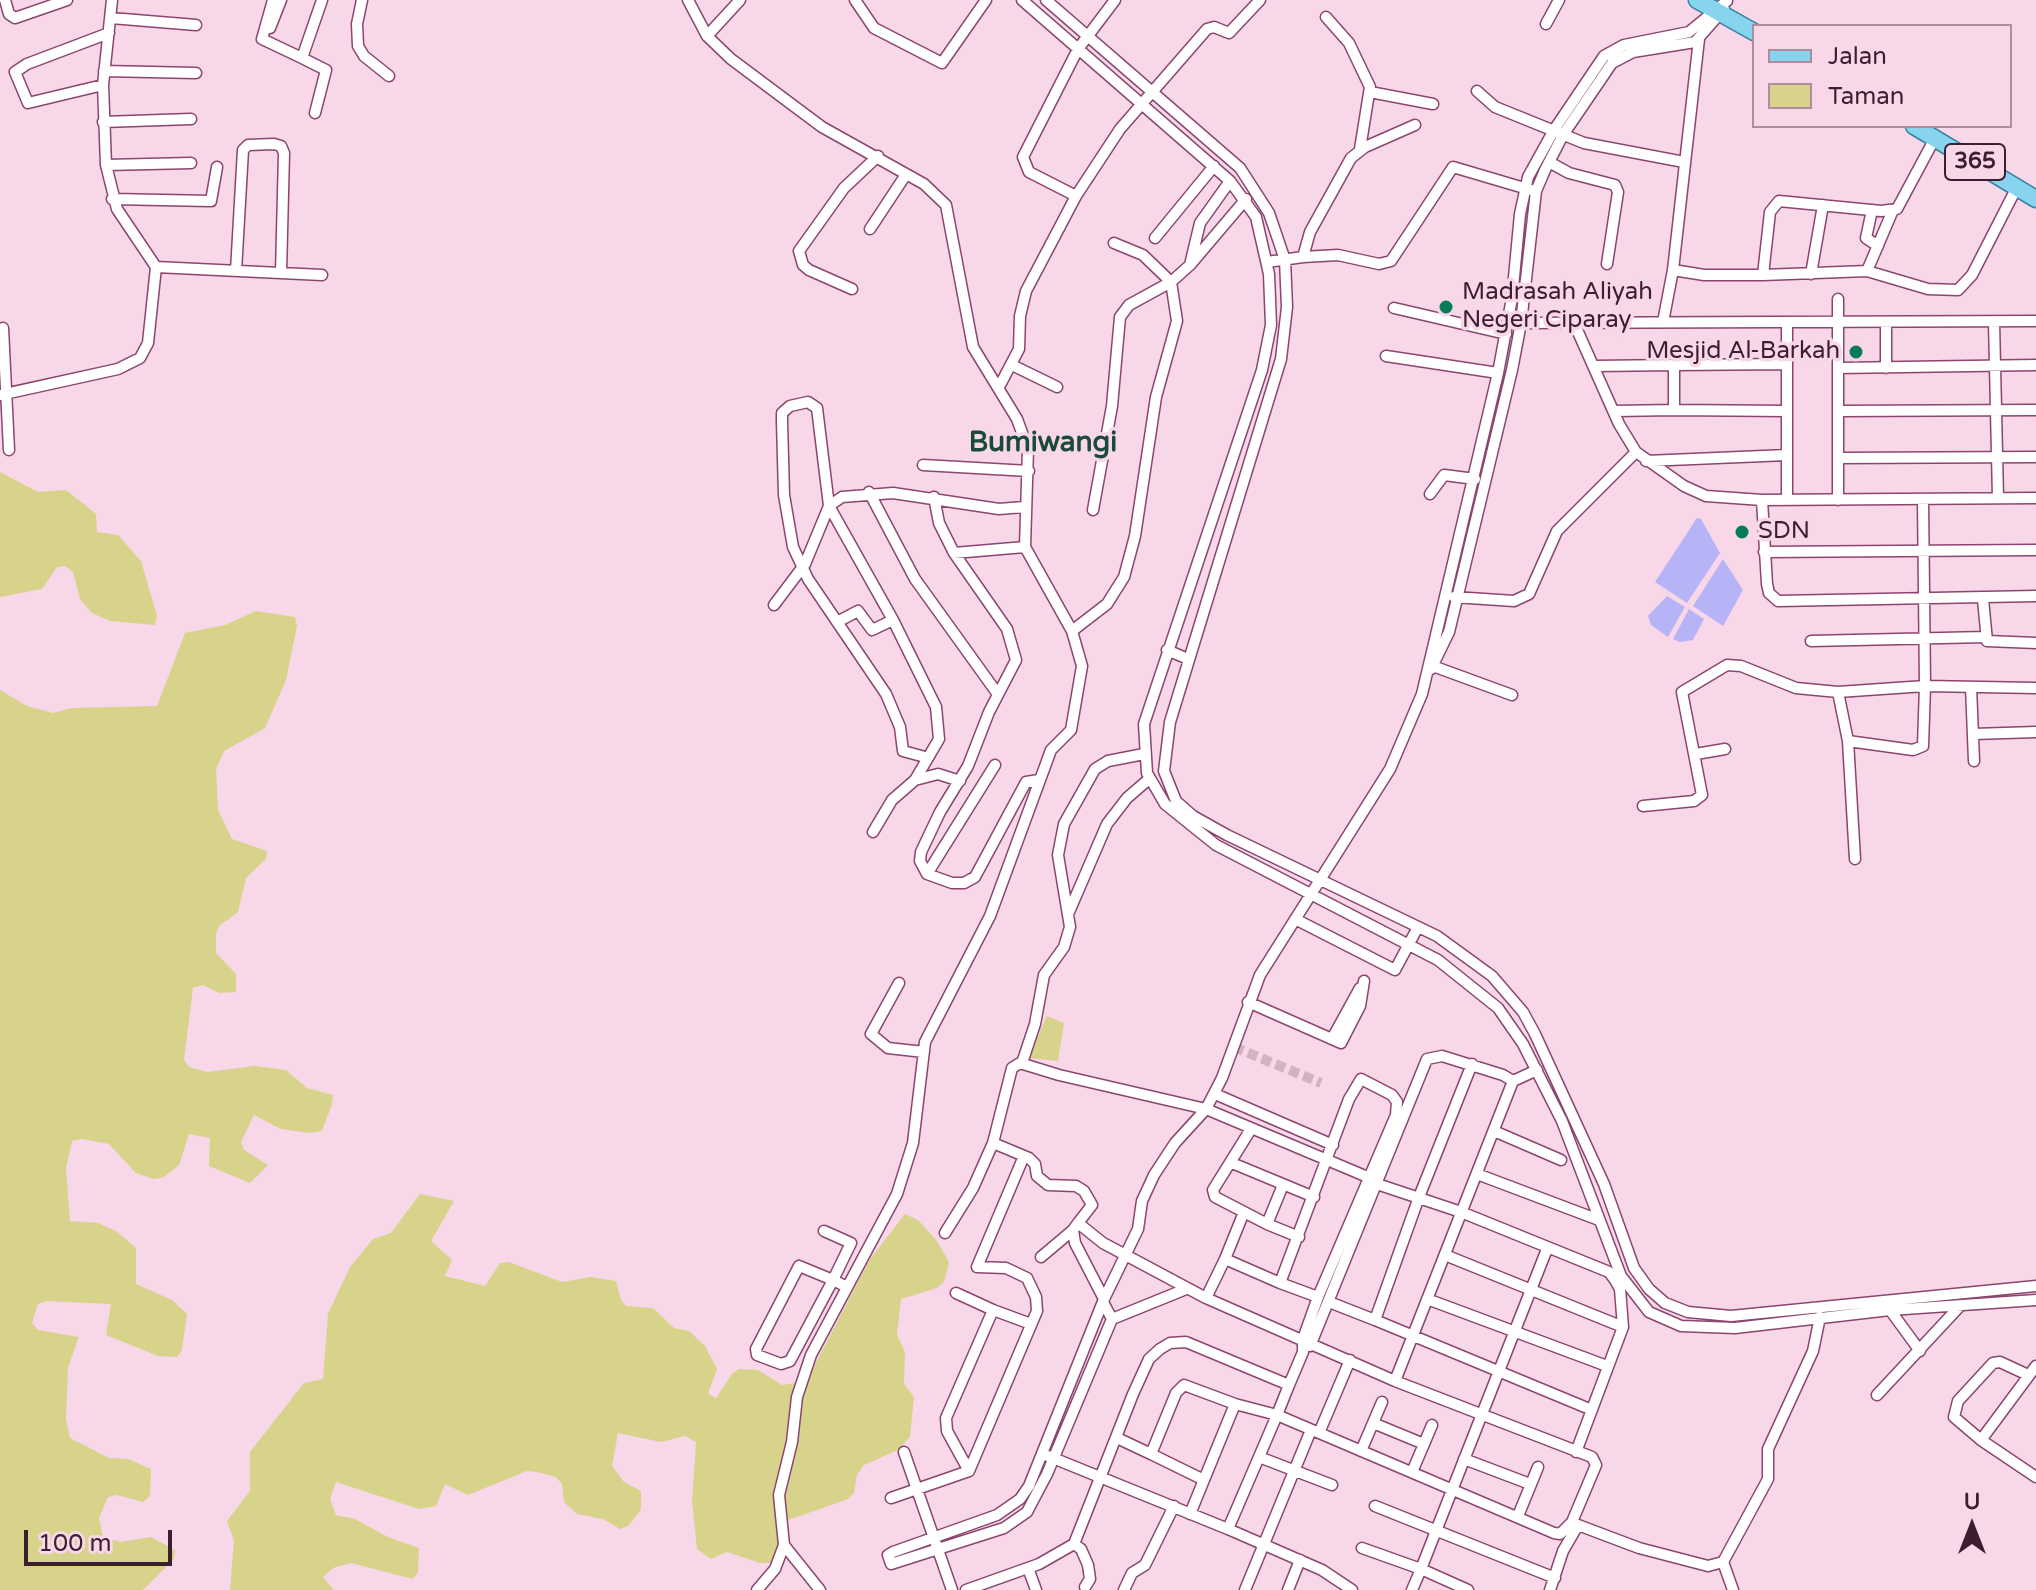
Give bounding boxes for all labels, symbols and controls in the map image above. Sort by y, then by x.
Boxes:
legend [1752,24,2012,128]
text: Jalan [1828,42,1887,71]
text: Taman [1828,82,1904,111]
road number: 365 [1945,144,2005,180]
place label: Madrasah Aliyah Negeri Ciparay [1462,279,1653,335]
marker: Madrasah Aliyah Negeri Ciparay [1437,298,1455,316]
place label: Mesjid Al-Barkah [1646,338,1840,366]
marker: Mesjid Al-Barkah [1847,343,1865,361]
district label: Bumiwangi [969,427,1117,461]
place label: SDN [1758,518,1810,546]
marker: SDN [1733,523,1751,541]
north arrow [1932,1486,2012,1566]
text: U [1964,1489,1980,1515]
scale bar [28,1514,176,1564]
text: 100 m [38,1529,112,1558]

